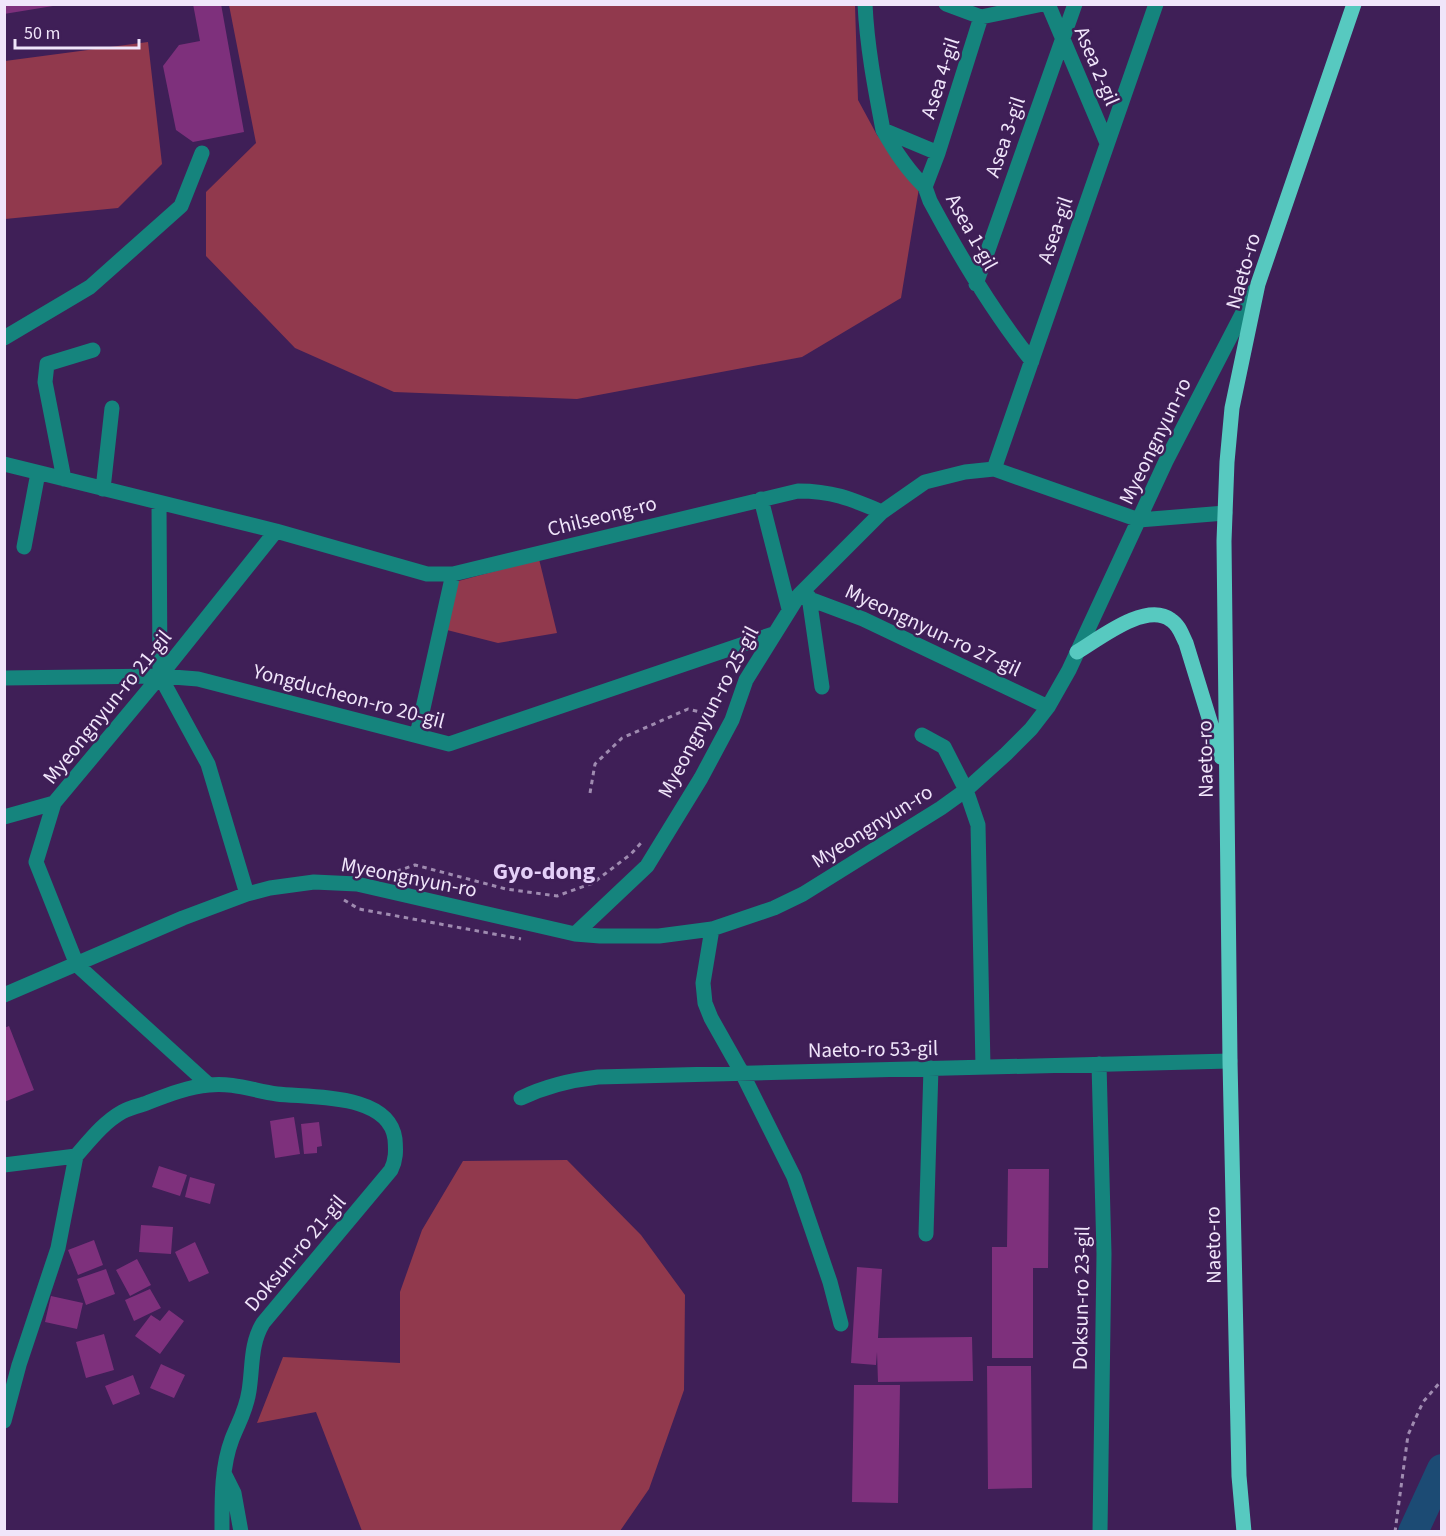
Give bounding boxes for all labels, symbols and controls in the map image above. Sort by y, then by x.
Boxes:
scale bar [15,12,140,50]
text: 50 m [24,21,60,46]
street label: Asea 2-gil [1067,22,1127,110]
street label: Asea 4-gil [913,34,967,122]
street label: Asea 3-gil [977,93,1033,181]
street label: Asea 1-gil [939,188,1005,276]
street label: Asea-gil [1030,192,1080,268]
street label: Naeto-ro [1218,230,1268,312]
street label: Myeongnyun-ro [1111,372,1199,510]
street label: Chilseong-ro [544,488,660,544]
street label: Myeongnyun-ro 27-gil [840,576,1026,684]
street label: Myeongnyun-ro 25-gil [650,621,766,803]
street label: Myeongnyun-ro 21-gil [35,623,179,791]
street label: Yongducheon-ro 20-gil [249,656,448,736]
street label: Naeto-ro [1189,720,1221,798]
street label: Myeongnyun-ro [806,777,938,875]
street label: Myeongnyun-ro [338,849,480,905]
district label: Gyo-dong [493,854,595,889]
street label: Naeto-ro 53-gil [808,1033,938,1065]
street label: Doksun-ro 21-gil [237,1188,353,1318]
street label: Naeto-ro [1197,1206,1229,1284]
street label: Doksun-ro 23-gil [1065,1226,1097,1370]

